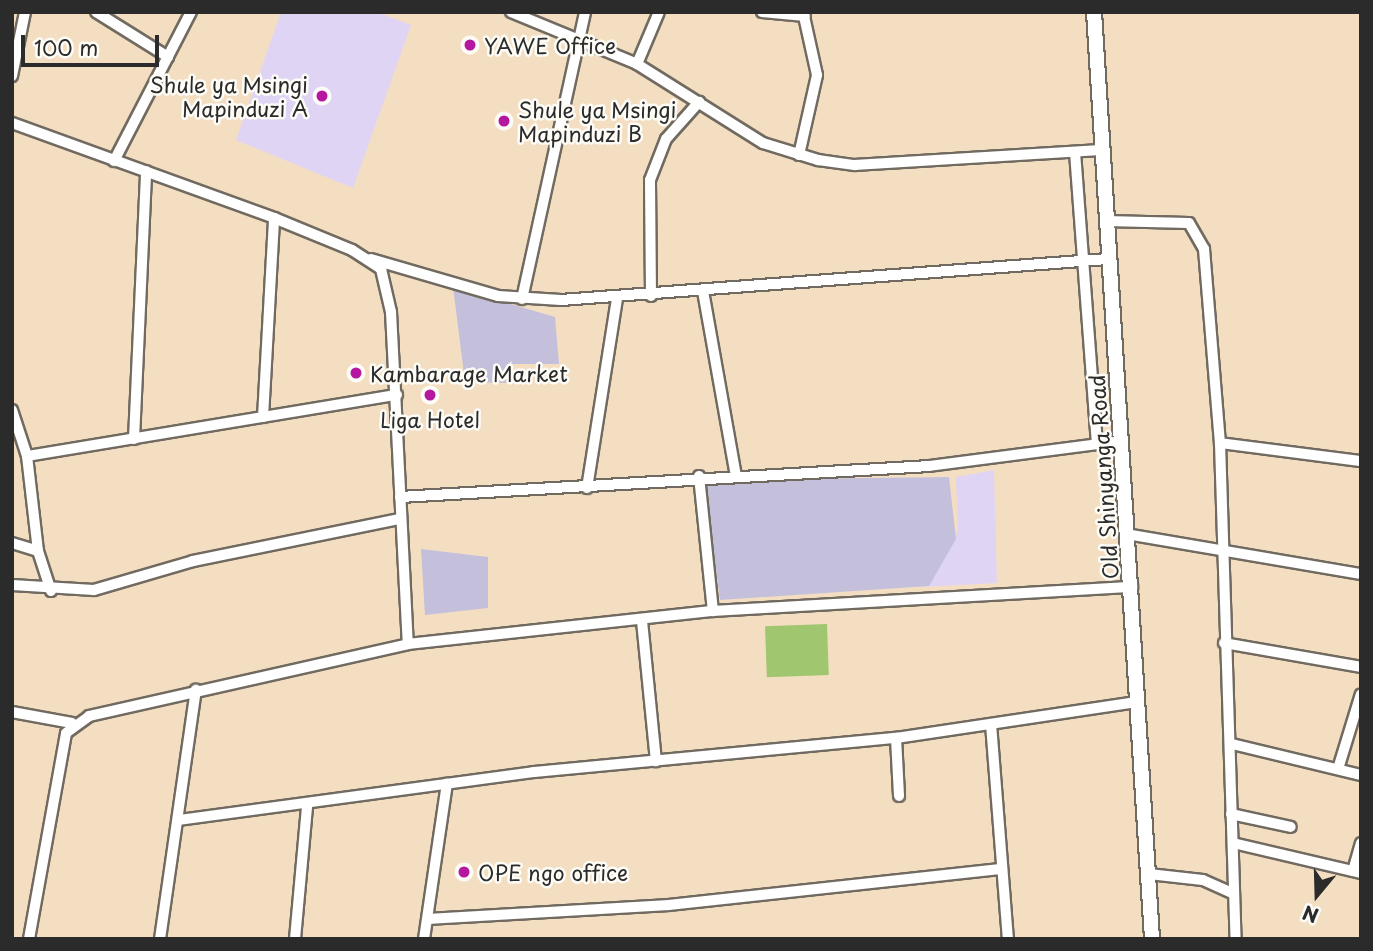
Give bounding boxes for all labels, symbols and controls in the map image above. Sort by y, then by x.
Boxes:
scale bar [24,21,163,65]
text: 100 m [34,31,98,63]
place label: YAWE Office [484,32,615,58]
marker: YAWE Office [462,37,478,53]
place label: Shule ya Msingi Mapinduzi A [148,71,308,121]
marker: Shule ya Msingi Mapinduzi A [314,88,330,104]
place label: Shule ya Msingi Mapinduzi B [518,96,678,146]
marker: Shule ya Msingi Mapinduzi B [496,113,512,129]
place label: Kambarage Market [370,360,566,386]
marker: Kambarage Market [348,365,364,381]
street label: Old Shinyanga Road [1083,373,1123,581]
marker: Liga Hotel [422,387,438,403]
place label: Liga Hotel [379,406,481,432]
place label: OPE ngo office [478,859,627,885]
north arrow [1282,860,1352,930]
marker: OPE ngo office [456,864,472,880]
text: N [1298,899,1322,931]

